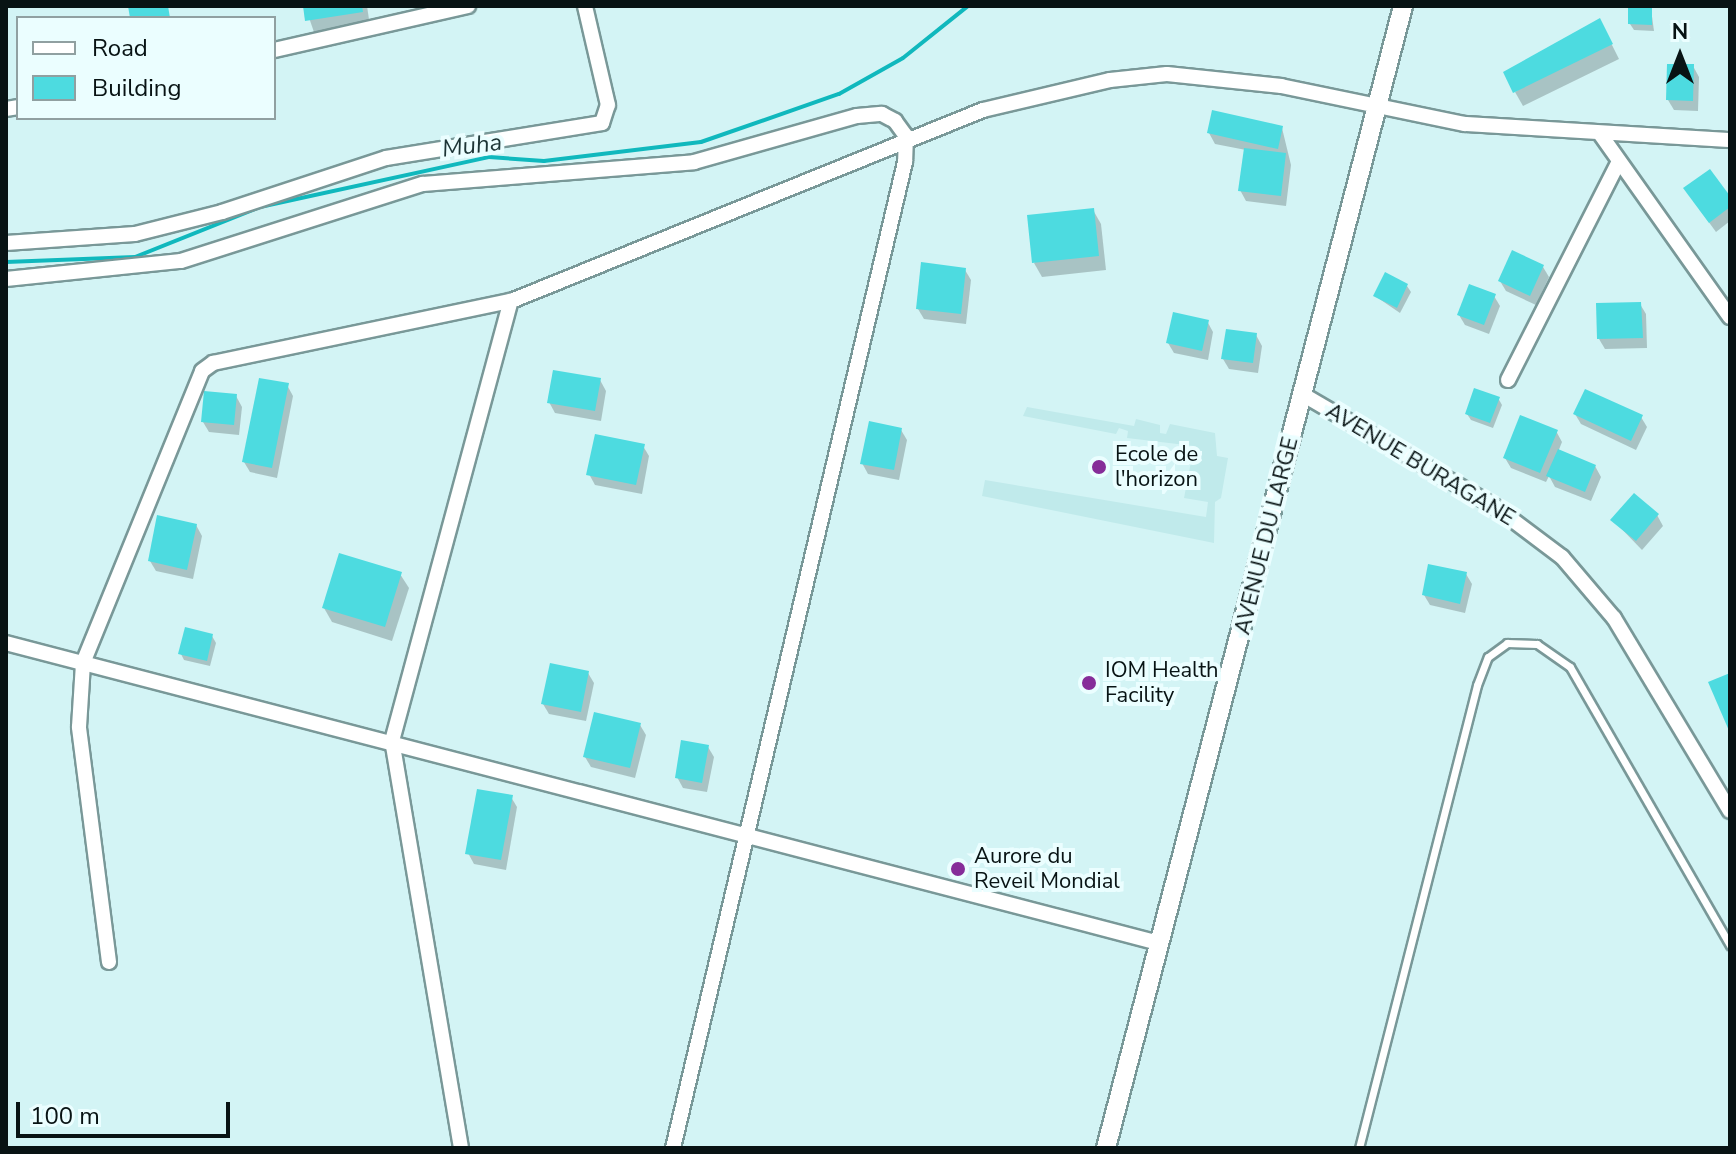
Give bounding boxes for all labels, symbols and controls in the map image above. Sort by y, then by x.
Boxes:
legend [16,16,276,120]
north arrow [1640,16,1720,96]
text: N [1672,17,1688,47]
text: Road [92,32,148,64]
text: Building [92,72,182,104]
water label: Muha [440,128,504,164]
street label: AVENUE BURAGANE [1321,398,1519,532]
street label: AVENUE DU LARGE [1230,435,1304,637]
place label: Ecole de l'horizon [1115,441,1198,492]
marker: Ecole de l'horizon [1090,458,1108,476]
place label: IOM Health Facility [1105,657,1219,708]
marker: IOM Health Facility [1080,674,1098,692]
place label: Aurore du Reveil Mondial [974,843,1120,894]
marker: Aurore du Reveil Mondial [949,860,967,878]
scale bar [20,1086,234,1136]
text: 100 m [30,1100,100,1132]

